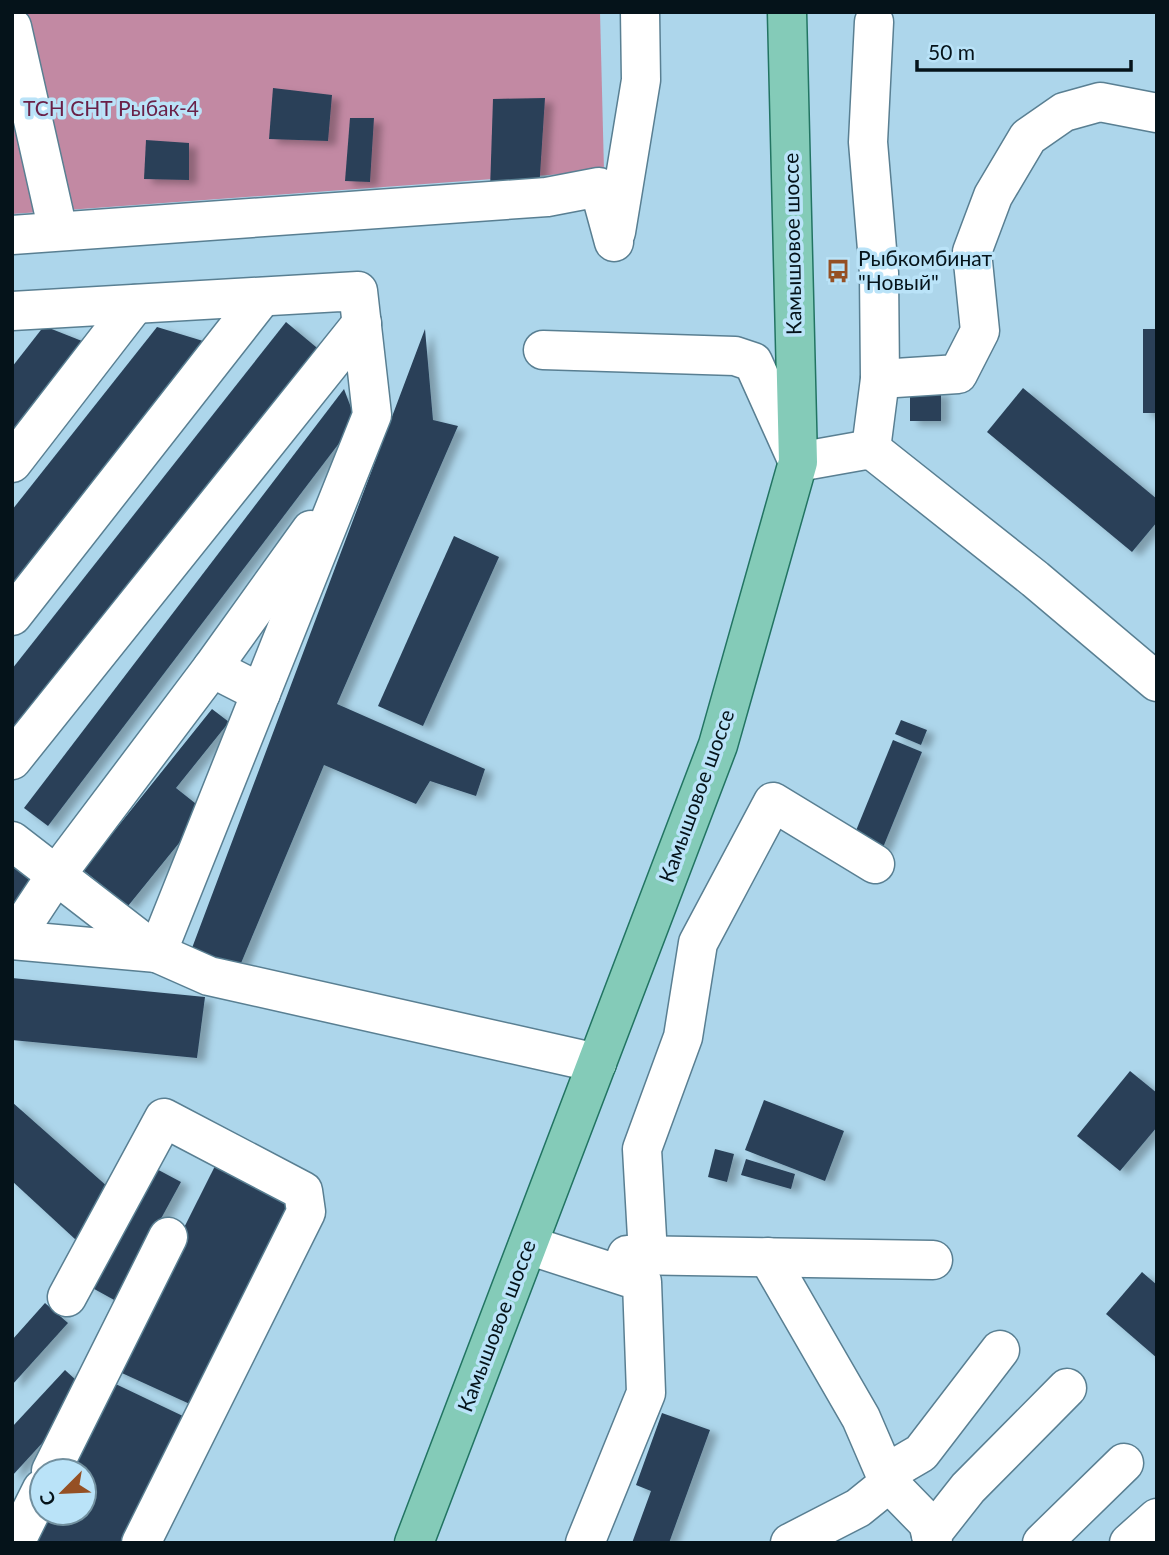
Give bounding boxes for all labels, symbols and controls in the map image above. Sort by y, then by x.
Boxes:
scale bar [917,28,1130,72]
text: 50 m [928,39,975,64]
park label: ТСН СНТ Рыбак-4 [23,95,199,120]
street label: Камышовое шоссе [777,153,806,335]
place label: Рыбкомбинат "Новый" [858,245,992,294]
bus stop icon: Рыбкомбинат "Новый" [824,257,852,285]
street label: Камышовое шоссе [653,706,739,885]
street label: Камышовое шоссе [451,1236,540,1415]
north arrow [28,1457,98,1527]
text: С [34,1488,60,1510]

